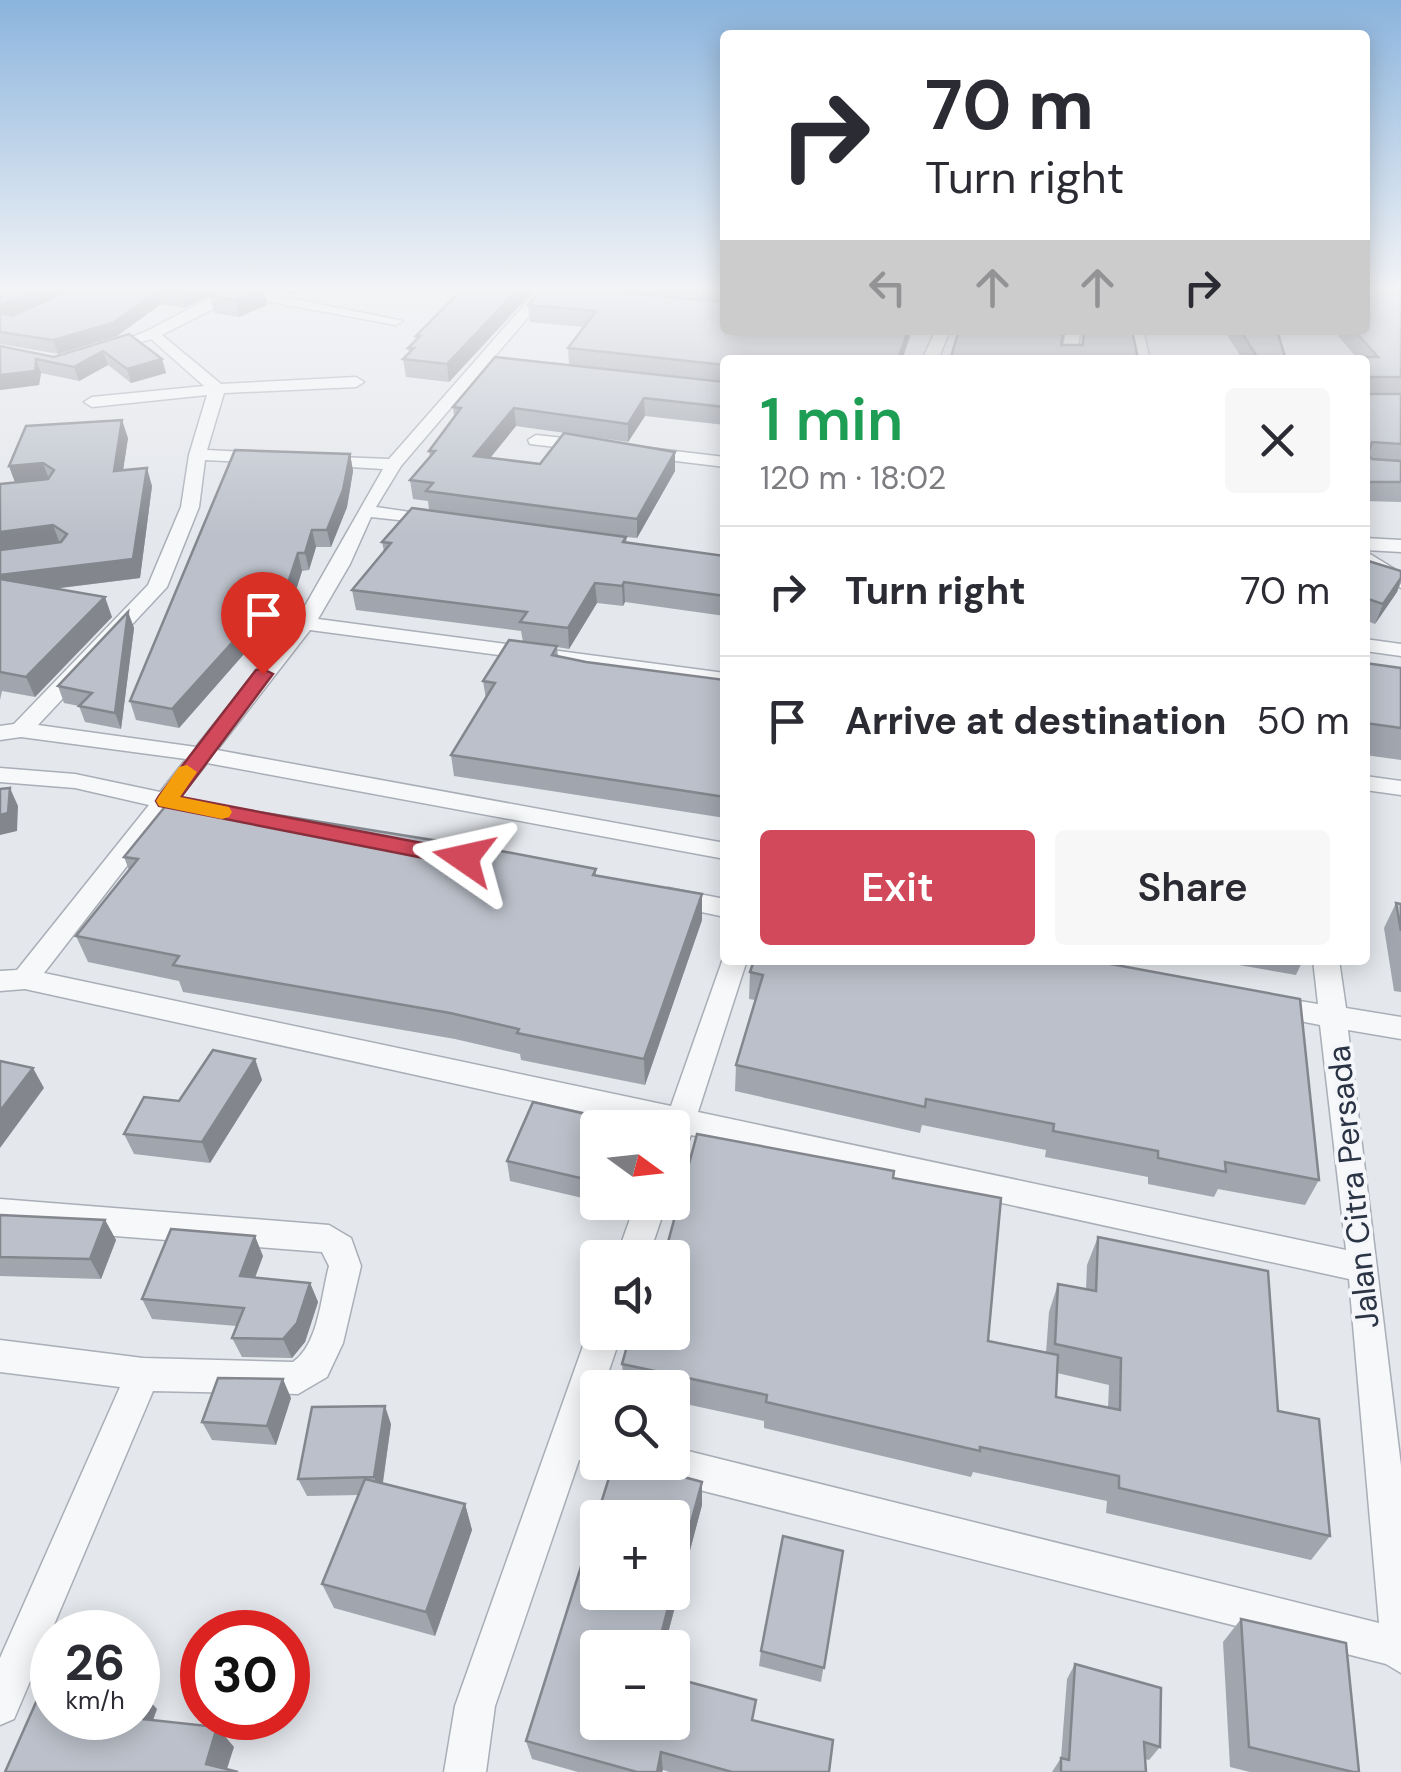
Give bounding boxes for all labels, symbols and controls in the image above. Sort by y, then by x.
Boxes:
text: 70 m [925,60,1094,151]
icon: right [760,70,890,200]
text: Turn right [925,148,1124,207]
icon: left [860,260,915,315]
icon: ahead [965,260,1020,315]
icon: ahead [1070,260,1125,315]
icon: right [1175,260,1230,315]
text: 1 min [760,380,903,459]
button: close [1225,388,1330,493]
text: 120 m · 18:02 [760,457,946,499]
icon: right [760,564,815,619]
text: Turn right [845,566,1026,616]
text: 70 m [1240,566,1330,616]
pin [221,572,306,675]
icon: arrive [236,587,291,642]
icon: arrive [760,694,815,749]
text: Arrive at destination [845,696,1227,746]
text: 50 m [1257,696,1350,746]
position arrow [412,806,516,910]
button: Exit [760,830,1035,945]
button: Share [1055,830,1330,945]
street label: Jalan Citra Persada [1317,1043,1389,1331]
north arrow [580,1110,690,1220]
map controls [580,1110,690,1740]
button: sound [580,1240,690,1350]
button: search [580,1370,690,1480]
button: + [580,1500,690,1610]
speed limit sign: 30 [180,1610,310,1740]
text: 26 [65,1630,125,1696]
button: − [580,1630,690,1740]
text: km/h [65,1684,125,1717]

